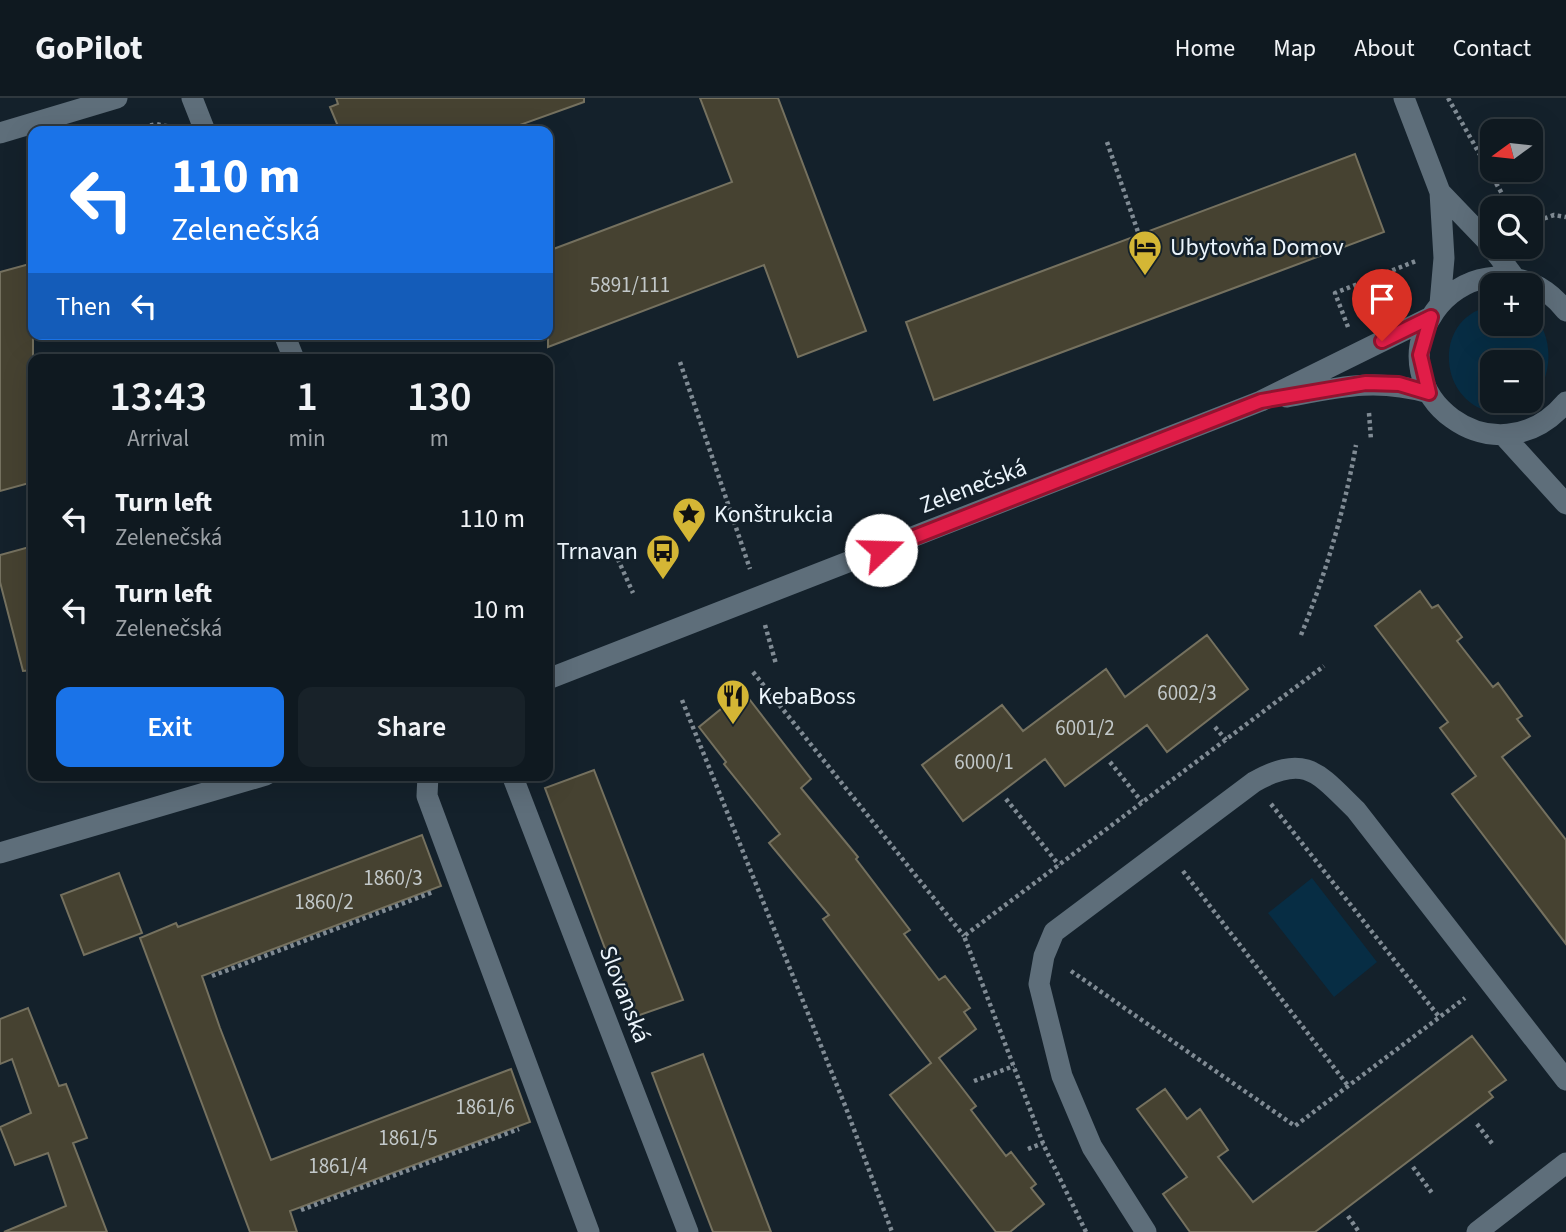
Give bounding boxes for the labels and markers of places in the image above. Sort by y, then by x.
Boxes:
hotel icon: Ubytovňa Domov [1126,228,1164,277]
place label: Ubytovňa Domov [1170,230,1344,265]
pin [1352,269,1412,341]
place icon: Konštrukcia [670,495,708,544]
place label: Konštrukcia [714,497,833,532]
bus stop icon: Trnavan [644,532,682,581]
place label: Trnavan [557,534,638,569]
restaurant icon: KebaBoss [714,677,752,726]
place label: KebaBoss [758,679,856,714]

